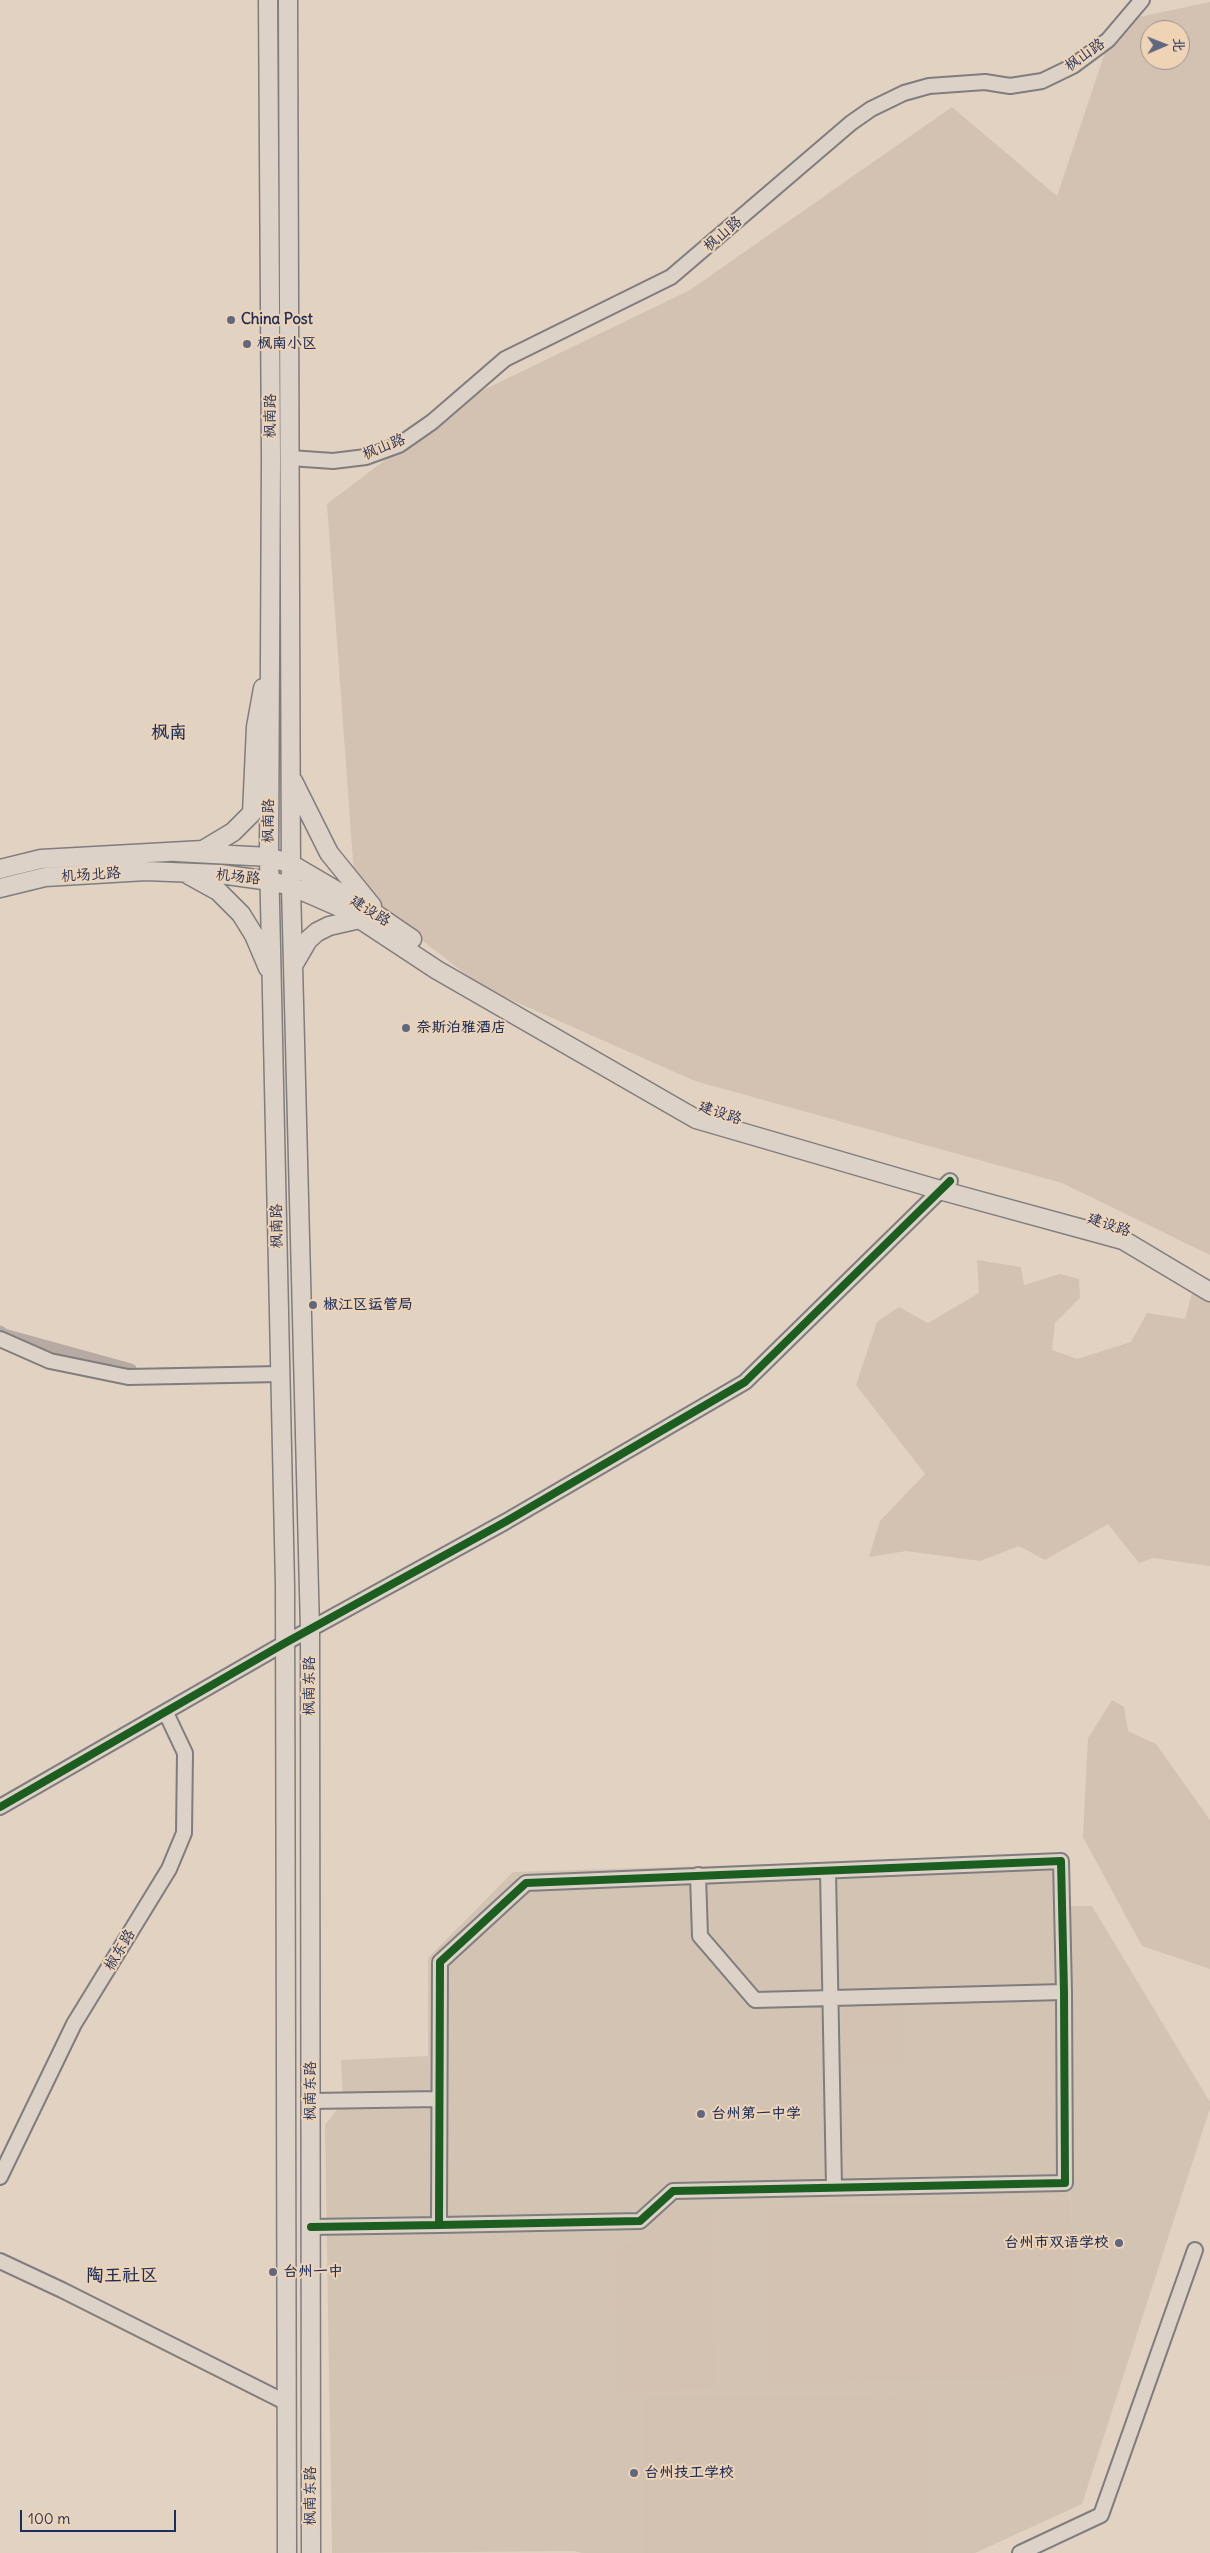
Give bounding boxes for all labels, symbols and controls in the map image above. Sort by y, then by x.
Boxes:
north arrow [1140,20,1190,70]
street label: 枫山路 [1061,35,1109,75]
text: 北 [1170,38,1188,52]
street label: 枫山路 [700,212,746,256]
place label: China Post [241,311,313,329]
marker: China Post [225,314,237,326]
place label: 枫南小区 [257,335,317,353]
marker: 枫南小区 [241,338,253,350]
street label: 枫南路 [262,394,280,438]
street label: 枫山路 [360,430,408,464]
district label: 枫南 [151,722,187,744]
street label: 枫南路 [260,799,278,843]
street label: 机场北路 [60,864,122,886]
street label: 机场路 [215,866,261,888]
street label: 建设路 [346,891,394,931]
place label: 奈斯泊雅酒店 [416,1019,506,1037]
marker: 奈斯泊雅酒店 [400,1022,412,1034]
street label: 建设路 [696,1097,744,1129]
street label: 枫南路 [268,1203,286,1249]
street label: 建设路 [1085,1209,1133,1241]
place label: 椒江区运管局 [323,1296,413,1314]
marker: 椒江区运管局 [307,1299,319,1311]
street label: 枫南东路 [301,1656,319,1716]
street label: 椒东路 [101,1926,139,1974]
street label: 枫南东路 [302,2061,320,2121]
place label: 台州第一中学 [711,2105,801,2123]
marker: 台州第一中学 [695,2108,707,2120]
place label: 台州市双语学校 [1004,2234,1109,2252]
marker: 台州市双语学校 [1113,2237,1125,2249]
place label: 台州一中 [283,2263,343,2281]
district label: 陶王社区 [86,2265,158,2287]
marker: 台州一中 [267,2266,279,2278]
place label: 台州技工学校 [644,2464,734,2482]
street label: 枫南东路 [302,2466,320,2526]
marker: 台州技工学校 [628,2467,640,2479]
scale bar [22,2500,179,2532]
text: 100 m [28,2509,70,2528]

